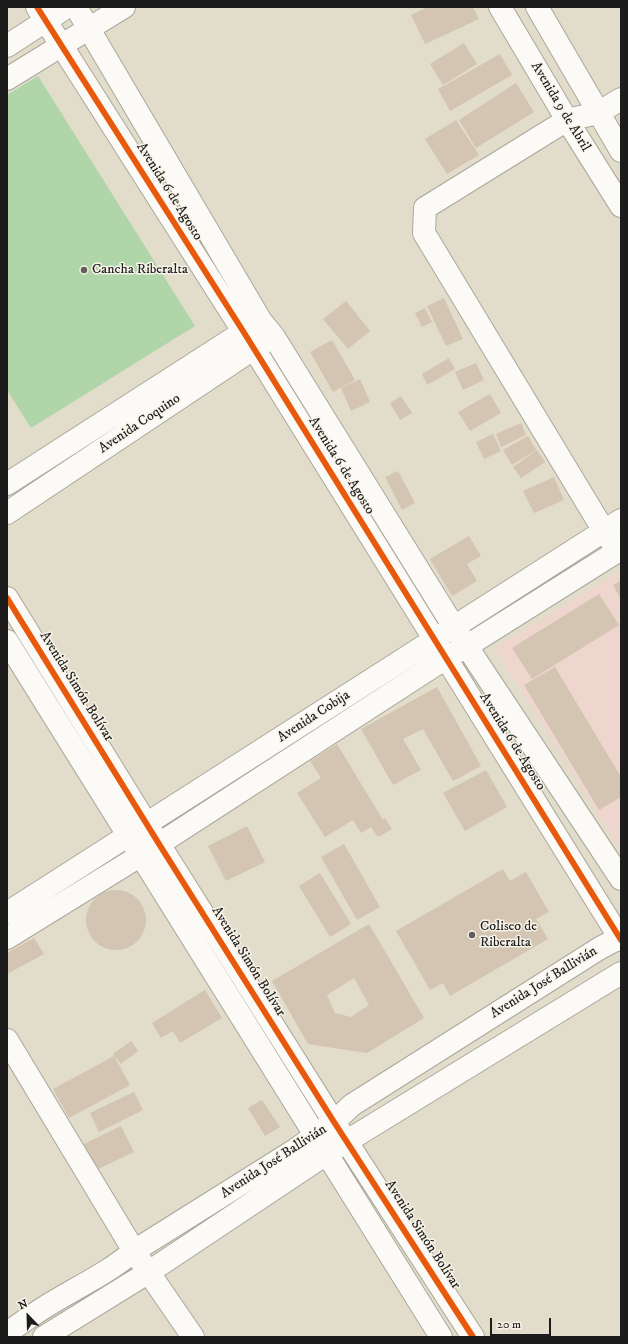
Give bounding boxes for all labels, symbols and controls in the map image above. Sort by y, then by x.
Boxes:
street label: Avenida 9 de Abril [527,59,593,155]
street label: Avenida 6 de Agosto [132,140,206,244]
place label: Cancha Riberalta [92,262,188,278]
marker: Cancha Riberalta [79,265,89,275]
street label: Avenida Coquino [96,390,184,458]
street label: Avenida 6 de Agosto [304,414,378,518]
street label: Avenida Simón Bolívar [35,629,117,745]
street label: Avenida Cobija [275,687,353,747]
street label: Avenida 6 de Agosto [475,690,549,794]
street label: Avenida Simón Bolívar [207,904,289,1020]
place label: Coliseo de Riberalta [480,919,537,952]
marker: Coliseo de Riberalta [467,930,477,940]
street label: Avenida José Ballivián [487,943,601,1023]
street label: Avenida José Ballivián [218,1121,330,1203]
street label: Avenida Simón Bolívar [380,1177,464,1293]
north arrow [8,1296,48,1336]
text: N [16,1297,30,1313]
scale bar [492,1310,553,1336]
text: 20 m [497,1317,521,1332]

